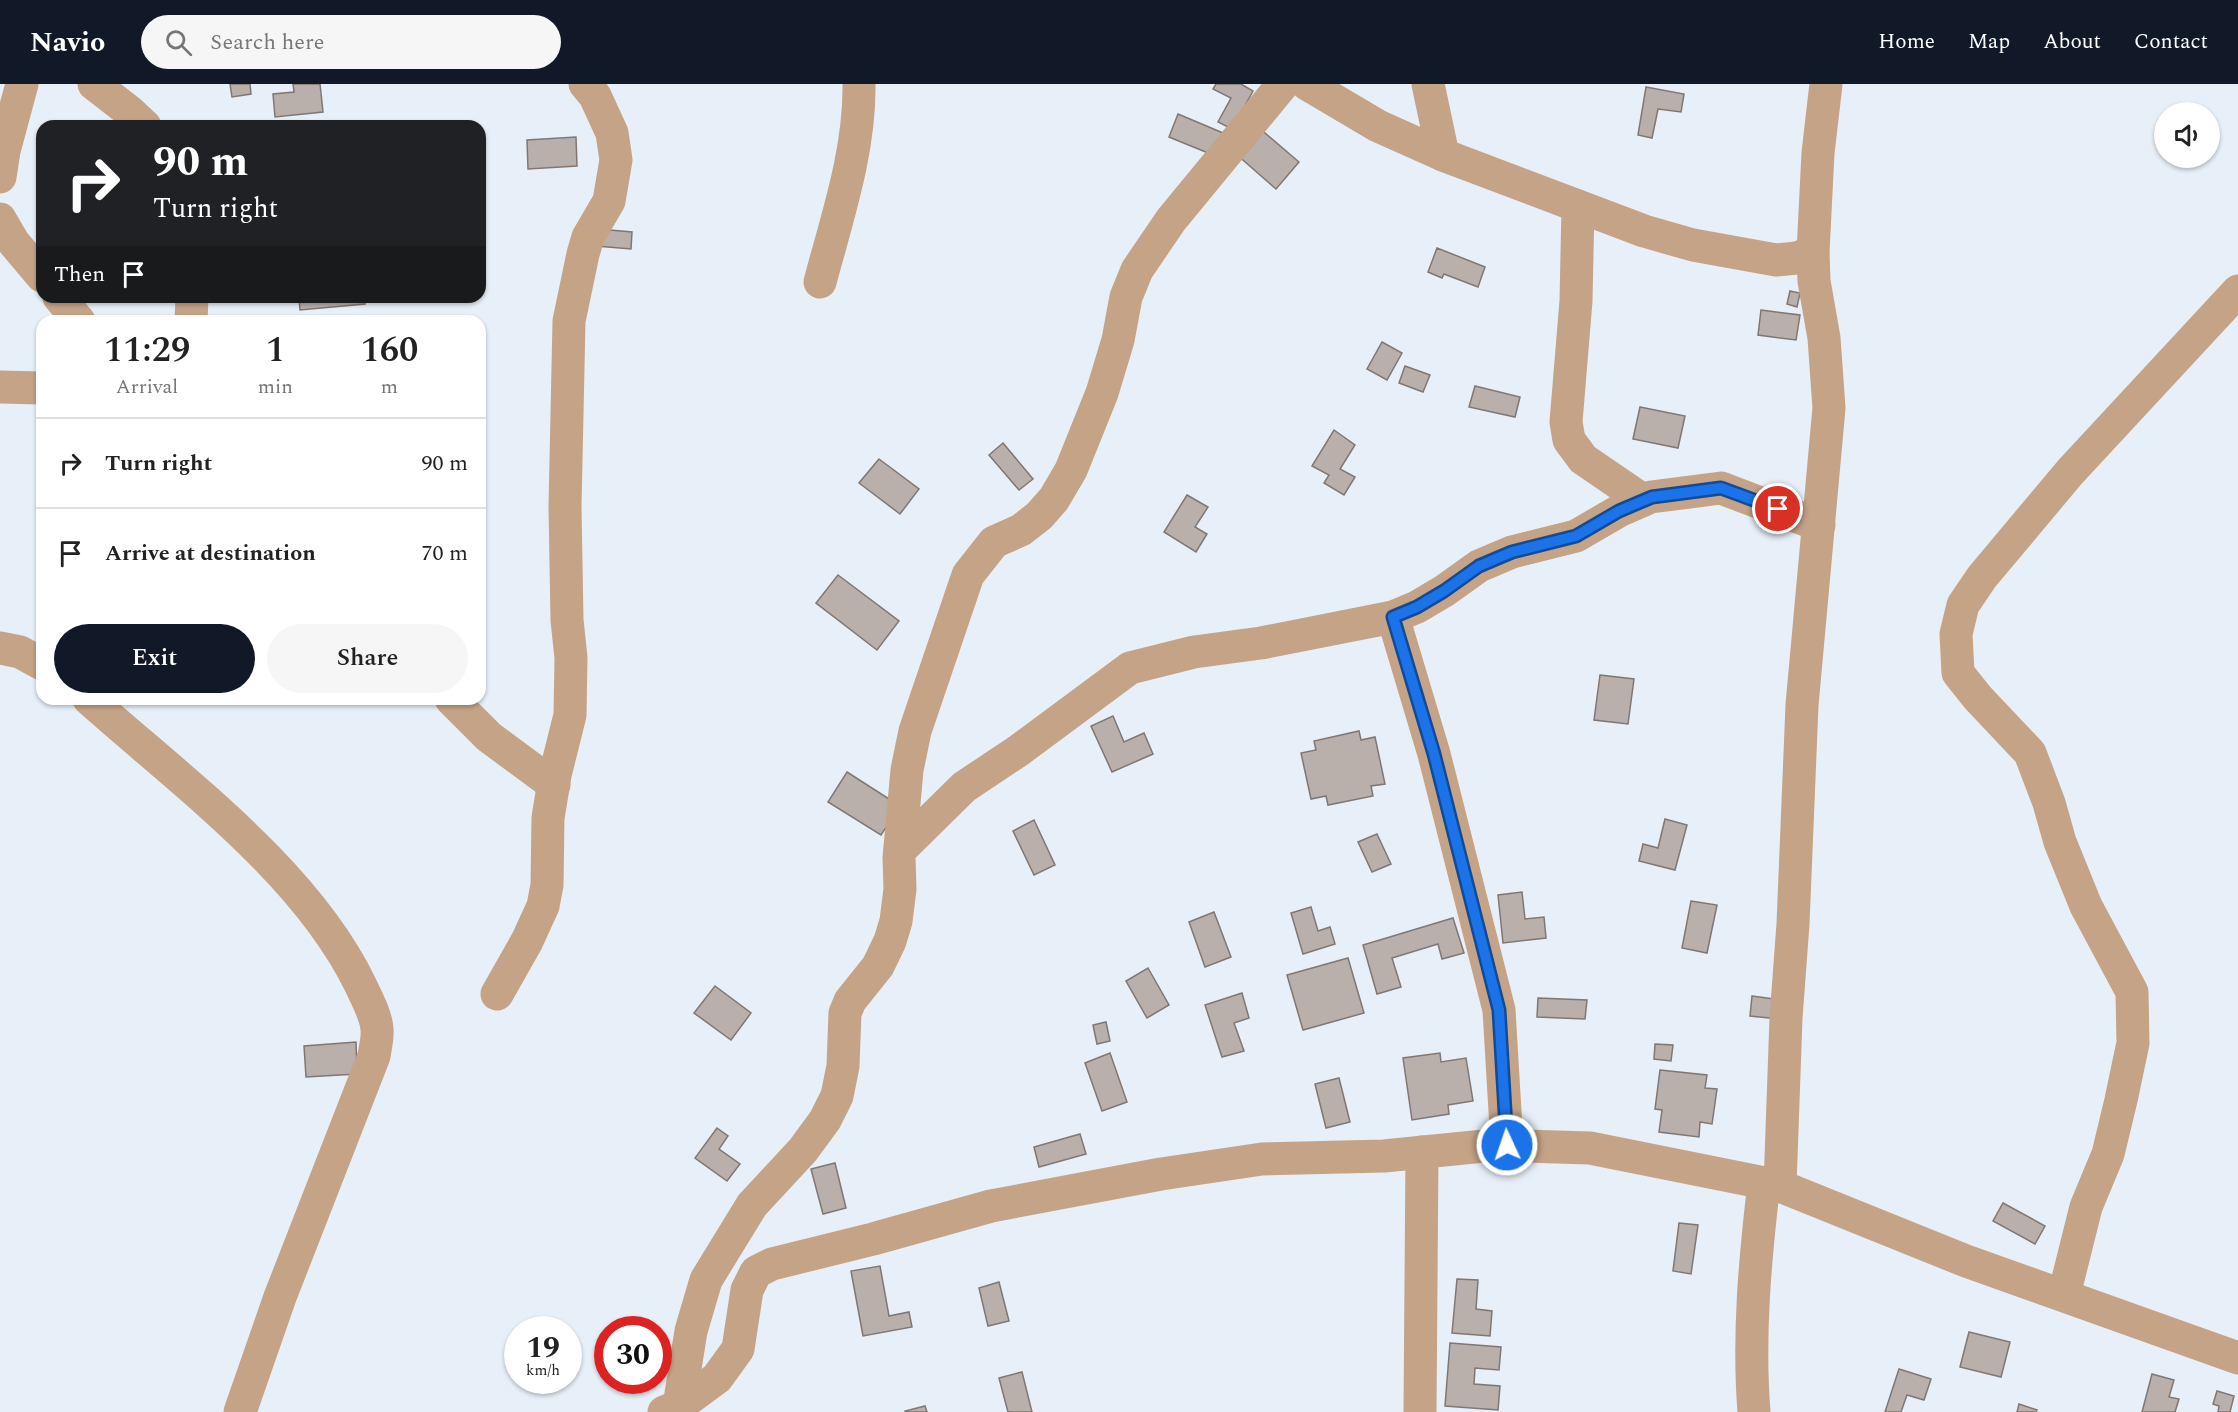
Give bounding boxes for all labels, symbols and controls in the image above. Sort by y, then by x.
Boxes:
search box [141,15,561,69]
text: Navio [30,21,105,64]
icon: search [162,26,195,59]
text: Search here [210,26,324,59]
text: Home [1878,26,1935,58]
text: Map [1968,26,2010,58]
text: About [2043,26,2101,58]
text: Contact [2134,26,2208,58]
map controls [2154,102,2220,168]
button: sound [2154,102,2220,168]
text: 90 m [153,131,248,194]
icon: right [54,144,132,222]
text: Turn right [153,188,278,230]
text: Then [54,258,105,291]
icon: arrive [117,258,150,291]
text: 11:29 [104,323,190,378]
text: 1 [266,323,285,378]
text: 160 [360,323,418,378]
text: Arrival [116,372,178,402]
text: min [258,372,293,402]
text: m [381,372,398,402]
icon: right [54,447,87,480]
text: Turn right [105,447,212,480]
text: 90 m [422,447,468,480]
pin [1752,483,1803,534]
icon: arrive [1761,492,1794,525]
icon: arrive [54,537,87,570]
text: Arrive at destination [105,537,316,570]
text: 70 m [422,537,468,570]
button: Exit [54,624,255,693]
button: Share [267,624,468,693]
position arrow [1475,1113,1539,1177]
speed limit sign: 30 [594,1316,672,1394]
text: 19 [526,1325,560,1371]
text: km/h [526,1359,560,1382]

